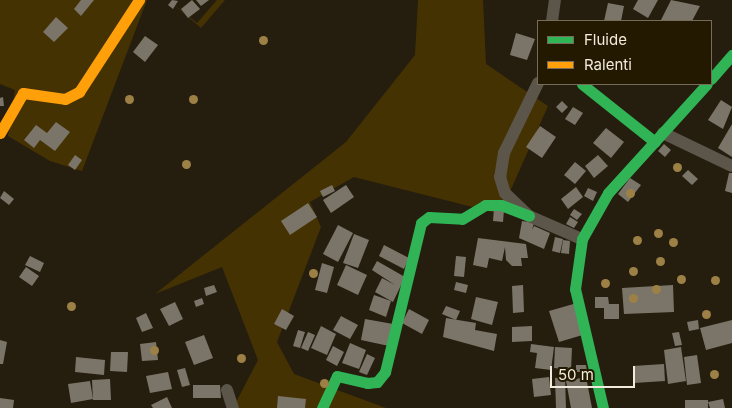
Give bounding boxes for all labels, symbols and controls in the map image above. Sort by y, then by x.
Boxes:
legend [537,20,712,85]
text: Fluide [584,30,627,49]
text: Ralenti [584,55,632,74]
scale bar [552,356,637,388]
text: 50 m [558,365,594,384]

